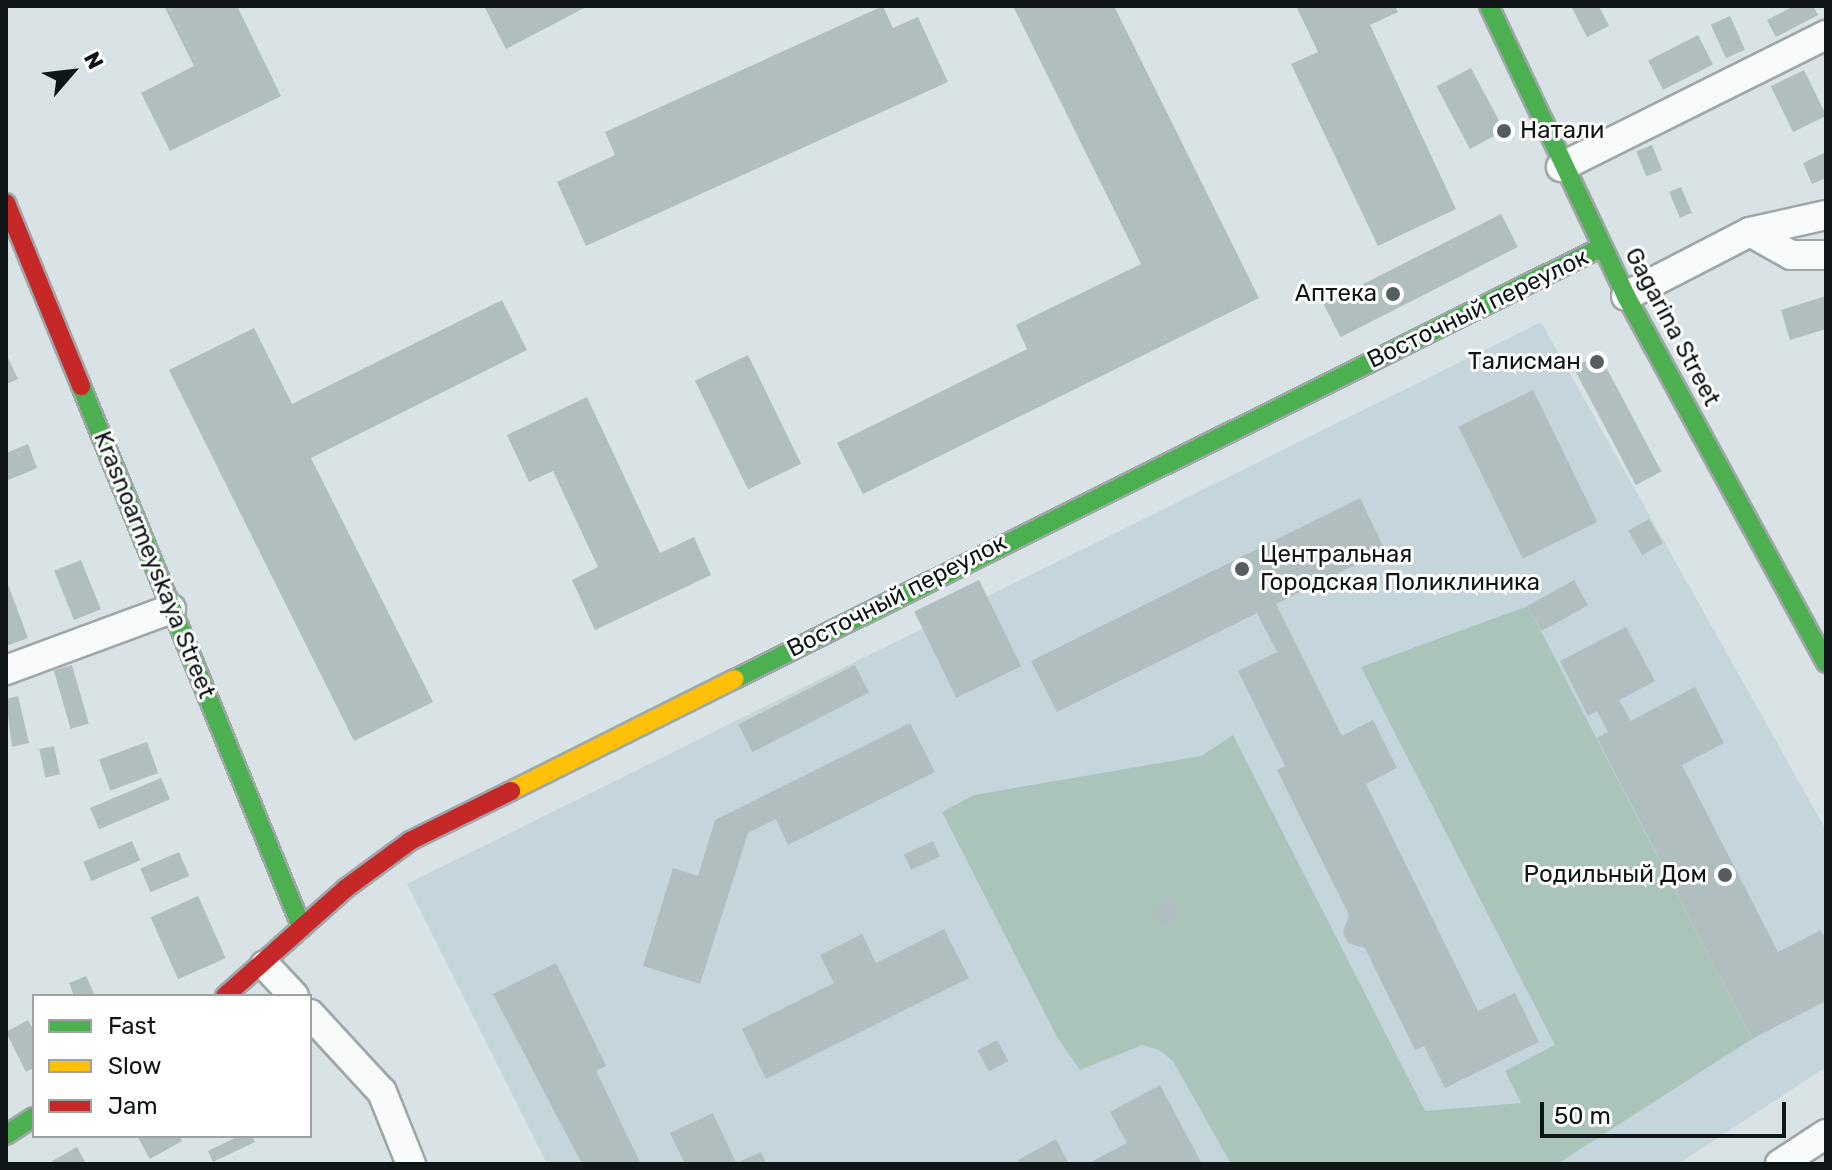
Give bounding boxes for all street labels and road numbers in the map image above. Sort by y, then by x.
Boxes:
street label: Восточный переулок [1363,243,1593,375]
street label: Gagarina Street [1618,243,1726,411]
street label: Krasnoarmeyskaya Street [87,427,221,703]
street label: Восточный переулок [783,528,1011,664]

